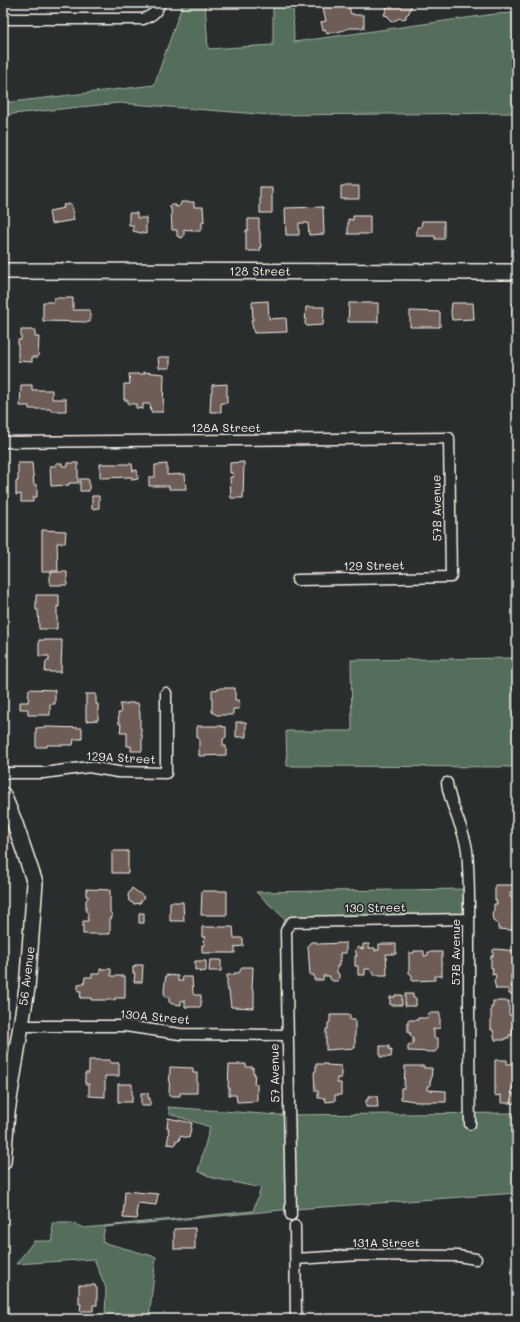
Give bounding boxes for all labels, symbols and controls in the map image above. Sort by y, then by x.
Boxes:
street label: 128 Street [229,262,291,279]
street label: 128A Street [191,419,261,435]
street label: 57B Avenue [427,475,445,541]
street label: 129 Street [343,556,405,574]
street label: 129A Street [86,747,156,767]
street label: 130 Street [344,898,406,916]
street label: 57B Avenue [447,919,463,985]
street label: 56 Avenue [14,945,38,1006]
street label: 130A Street [119,1005,191,1027]
street label: 57 Avenue [265,1043,283,1103]
street label: 131A Street [352,1234,420,1250]

